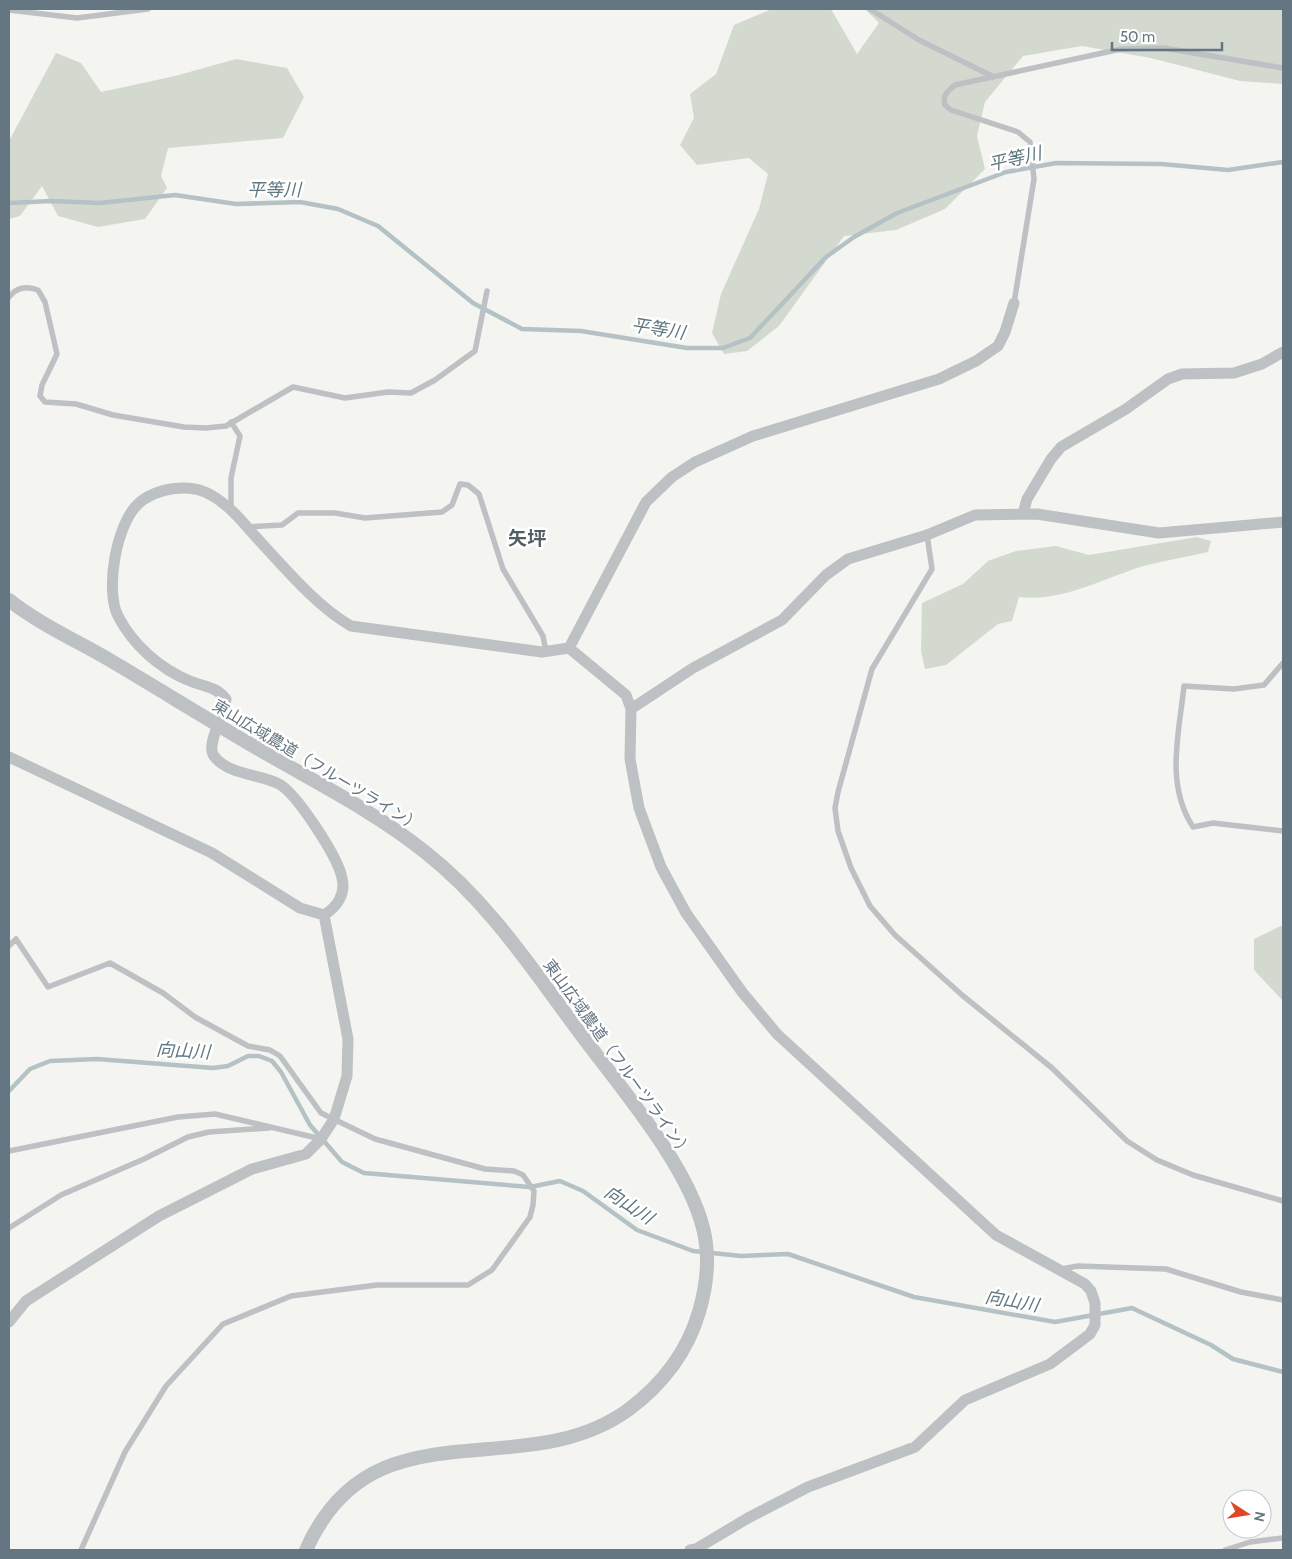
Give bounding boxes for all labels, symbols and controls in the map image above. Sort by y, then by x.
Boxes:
scale bar [1112,20,1222,52]
text: 50 m [1120,28,1155,46]
water label: 平等川 [986,142,1046,176]
water label: 平等川 [247,179,303,201]
water label: 平等川 [630,314,688,344]
district label: 矢坪 [508,527,546,550]
street label: 東山広域農道（フルーツライン） [209,696,424,835]
street label: 東山広域農道（フルーツライン） [539,956,696,1161]
water label: 向山川 [155,1039,213,1064]
water label: 向山川 [600,1181,659,1230]
water label: 向山川 [984,1285,1042,1317]
north arrow [1222,1489,1272,1539]
text: N [1250,1510,1270,1523]

